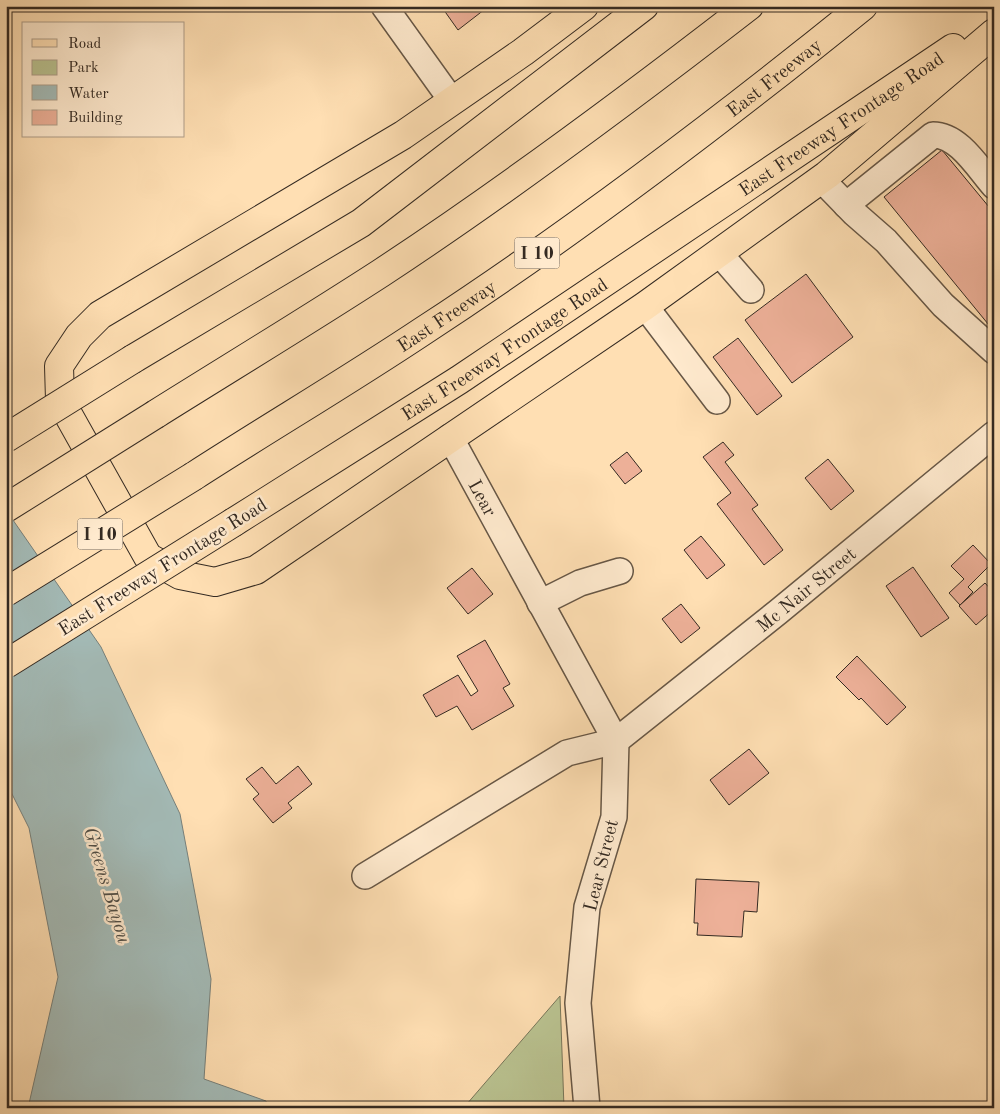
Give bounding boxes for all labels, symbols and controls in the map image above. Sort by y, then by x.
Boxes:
legend [22,22,185,138]
street label: East Freeway [724,36,826,122]
text: Road [68,37,102,52]
street label: East Freeway Frontage Road [736,50,948,201]
text: Park [68,61,99,76]
text: Water [68,87,109,102]
text: Building [68,111,123,126]
road number: I 10 [514,238,560,268]
street label: East Freeway Frontage Road [399,276,612,426]
street label: East Freeway [395,278,500,357]
street label: Lear [463,477,499,520]
street label: East Freeway Frontage Road [55,496,271,640]
road number: I 10 [78,518,122,550]
street label: Mc Nair Street [754,545,861,637]
street label: Lear Street [582,818,623,914]
water label: Greens Bayou [79,825,133,946]

